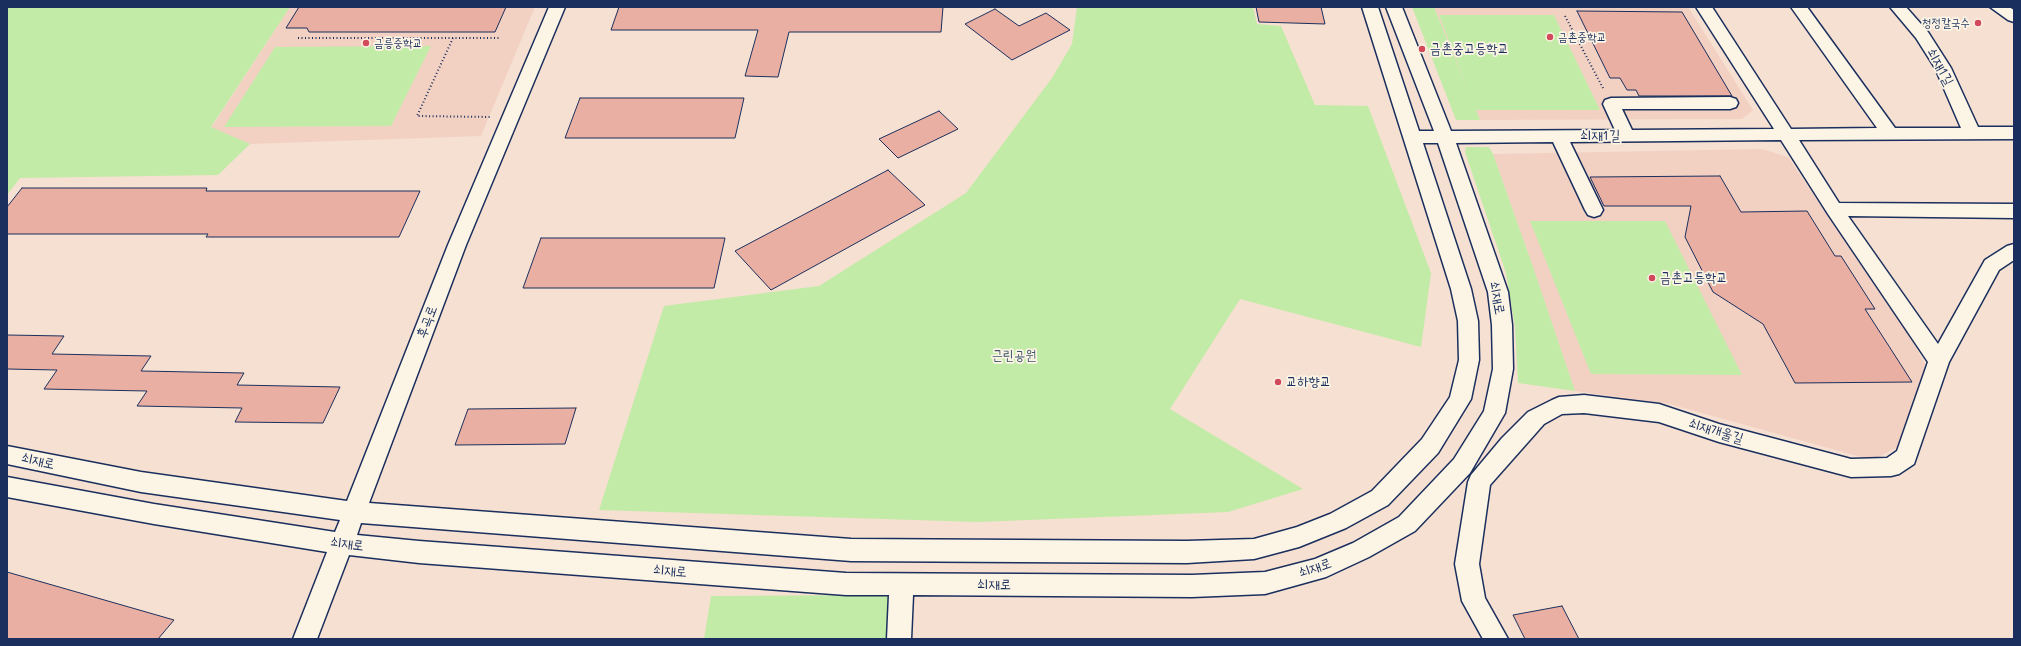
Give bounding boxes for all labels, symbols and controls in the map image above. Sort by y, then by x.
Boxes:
place label: 청정칼국수 [1922,16,1970,30]
marker: 청정칼국수 [1973,18,1983,28]
place label: 금촌중학교 [1558,30,1606,44]
marker: 금촌중학교 [1545,32,1555,42]
place label: 금릉중학교 [374,36,422,50]
marker: 금릉중학교 [361,38,371,48]
place label: 금촌중고등학교 [1430,41,1509,57]
marker: 금촌중고등학교 [1417,44,1427,54]
street label: 쇠재1길 [1923,45,1957,89]
street label: 쇠재1길 [1580,128,1620,144]
place label: 금촌고등학교 [1660,270,1728,286]
marker: 금촌고등학교 [1647,273,1657,283]
street label: 쇠재로 [1486,280,1508,316]
street label: 후곡로 [413,303,441,341]
park label: 근린공원 [991,348,1037,364]
place label: 교하향교 [1286,374,1331,390]
marker: 교하향교 [1273,377,1283,387]
street label: 쇠재개울길 [1687,415,1745,447]
street label: 쇠재로 [20,449,56,473]
street label: 쇠재로 [329,534,365,554]
street label: 쇠재로 [1296,555,1334,581]
street label: 쇠재로 [653,561,687,581]
street label: 쇠재로 [977,577,1011,593]

